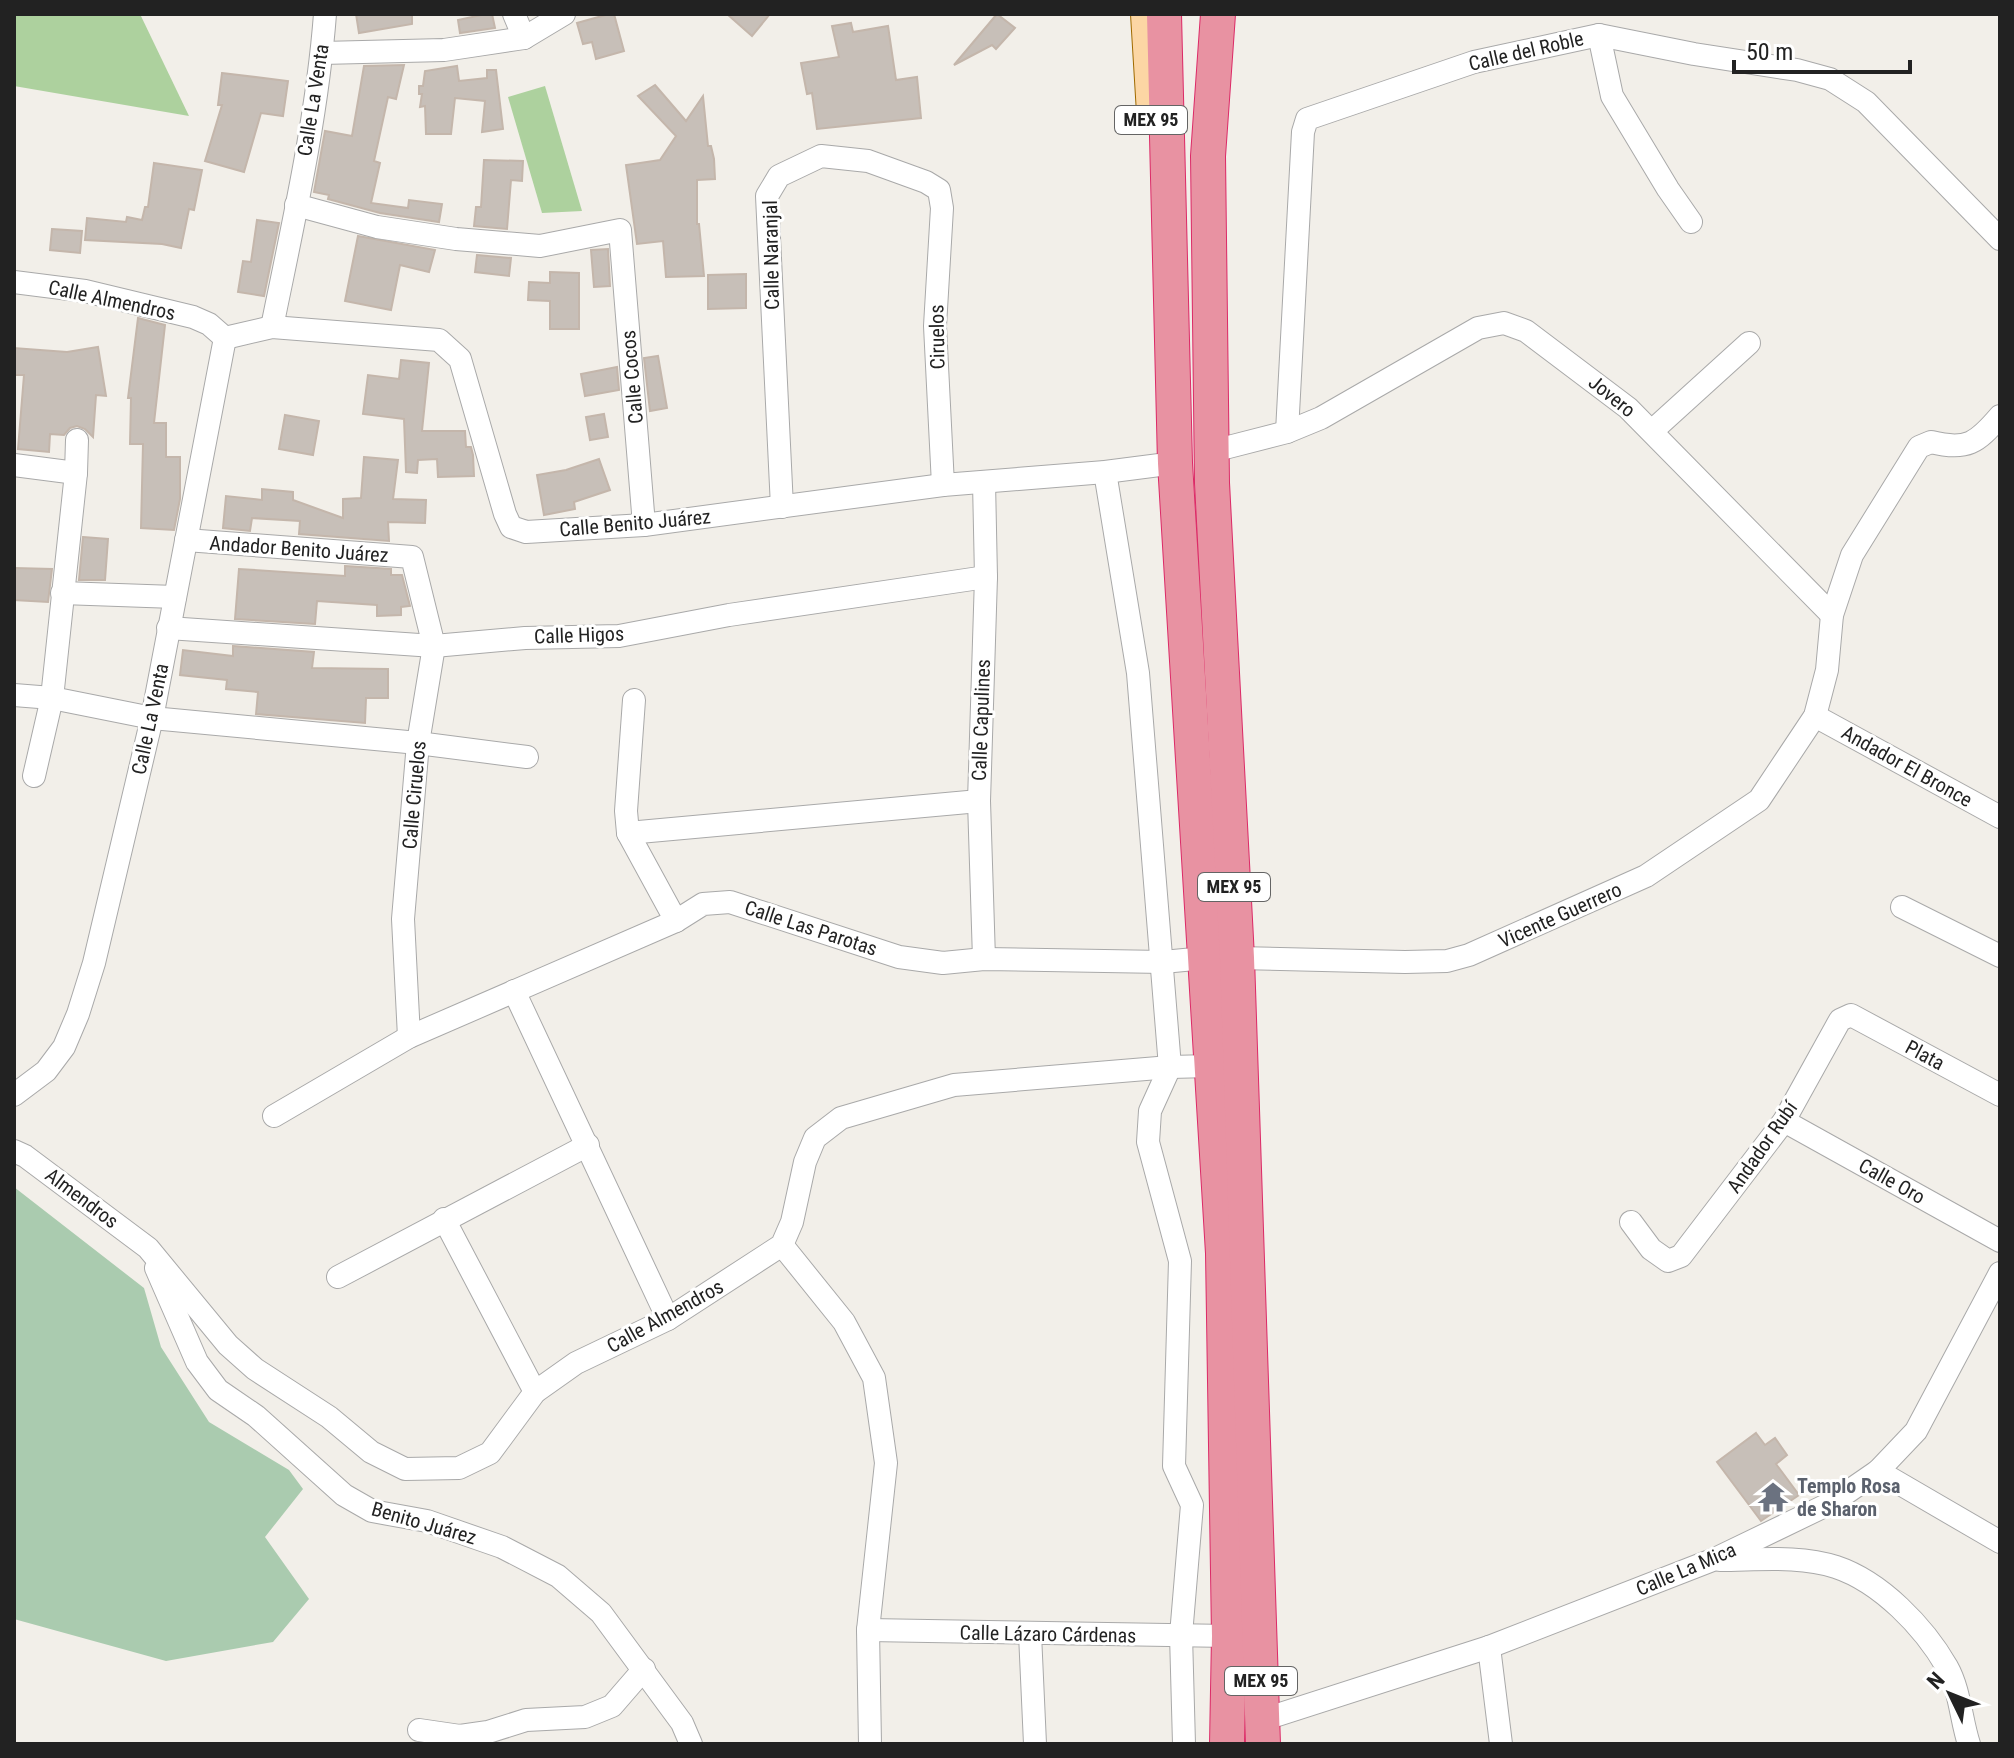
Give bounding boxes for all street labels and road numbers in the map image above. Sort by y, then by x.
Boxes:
street label: Calle del Roble [1466,26,1586,76]
street label: Calle La Venta [292,42,334,158]
road number: MEX 95 [1115,106,1187,134]
street label: Calle Naranjal [758,200,784,310]
street label: Calle Almendros [46,275,178,325]
street label: Ciruelos [924,304,950,370]
street label: Calle Cocos [616,329,648,425]
street label: Jovero [1584,370,1640,422]
street label: Calle Benito Juárez [558,504,712,542]
street label: Andador Benito Juárez [209,531,389,567]
street label: Calle Higos [534,621,624,649]
street label: Calle Capulines [967,659,995,781]
street label: Calle La Venta [127,661,173,777]
street label: Andador El Bronce [1837,720,1977,812]
street label: Calle Ciruelos [397,740,431,850]
road number: MEX 95 [1198,873,1270,901]
street label: Vicente Guerrero [1495,877,1625,953]
street label: Calle Las Parotas [742,895,880,961]
street label: Plata [1901,1035,1949,1075]
street label: Andador Rubí [1722,1096,1803,1197]
street label: Calle Oro [1855,1153,1929,1209]
street label: Almendros [41,1163,123,1233]
street label: Calle Almendros [603,1274,727,1358]
street label: Benito Juárez [369,1497,479,1549]
street label: Calle La Mica [1632,1537,1740,1601]
street label: Calle Lázaro Cárdenas [960,1620,1136,1648]
road number: MEX 95 [1225,1667,1297,1695]

